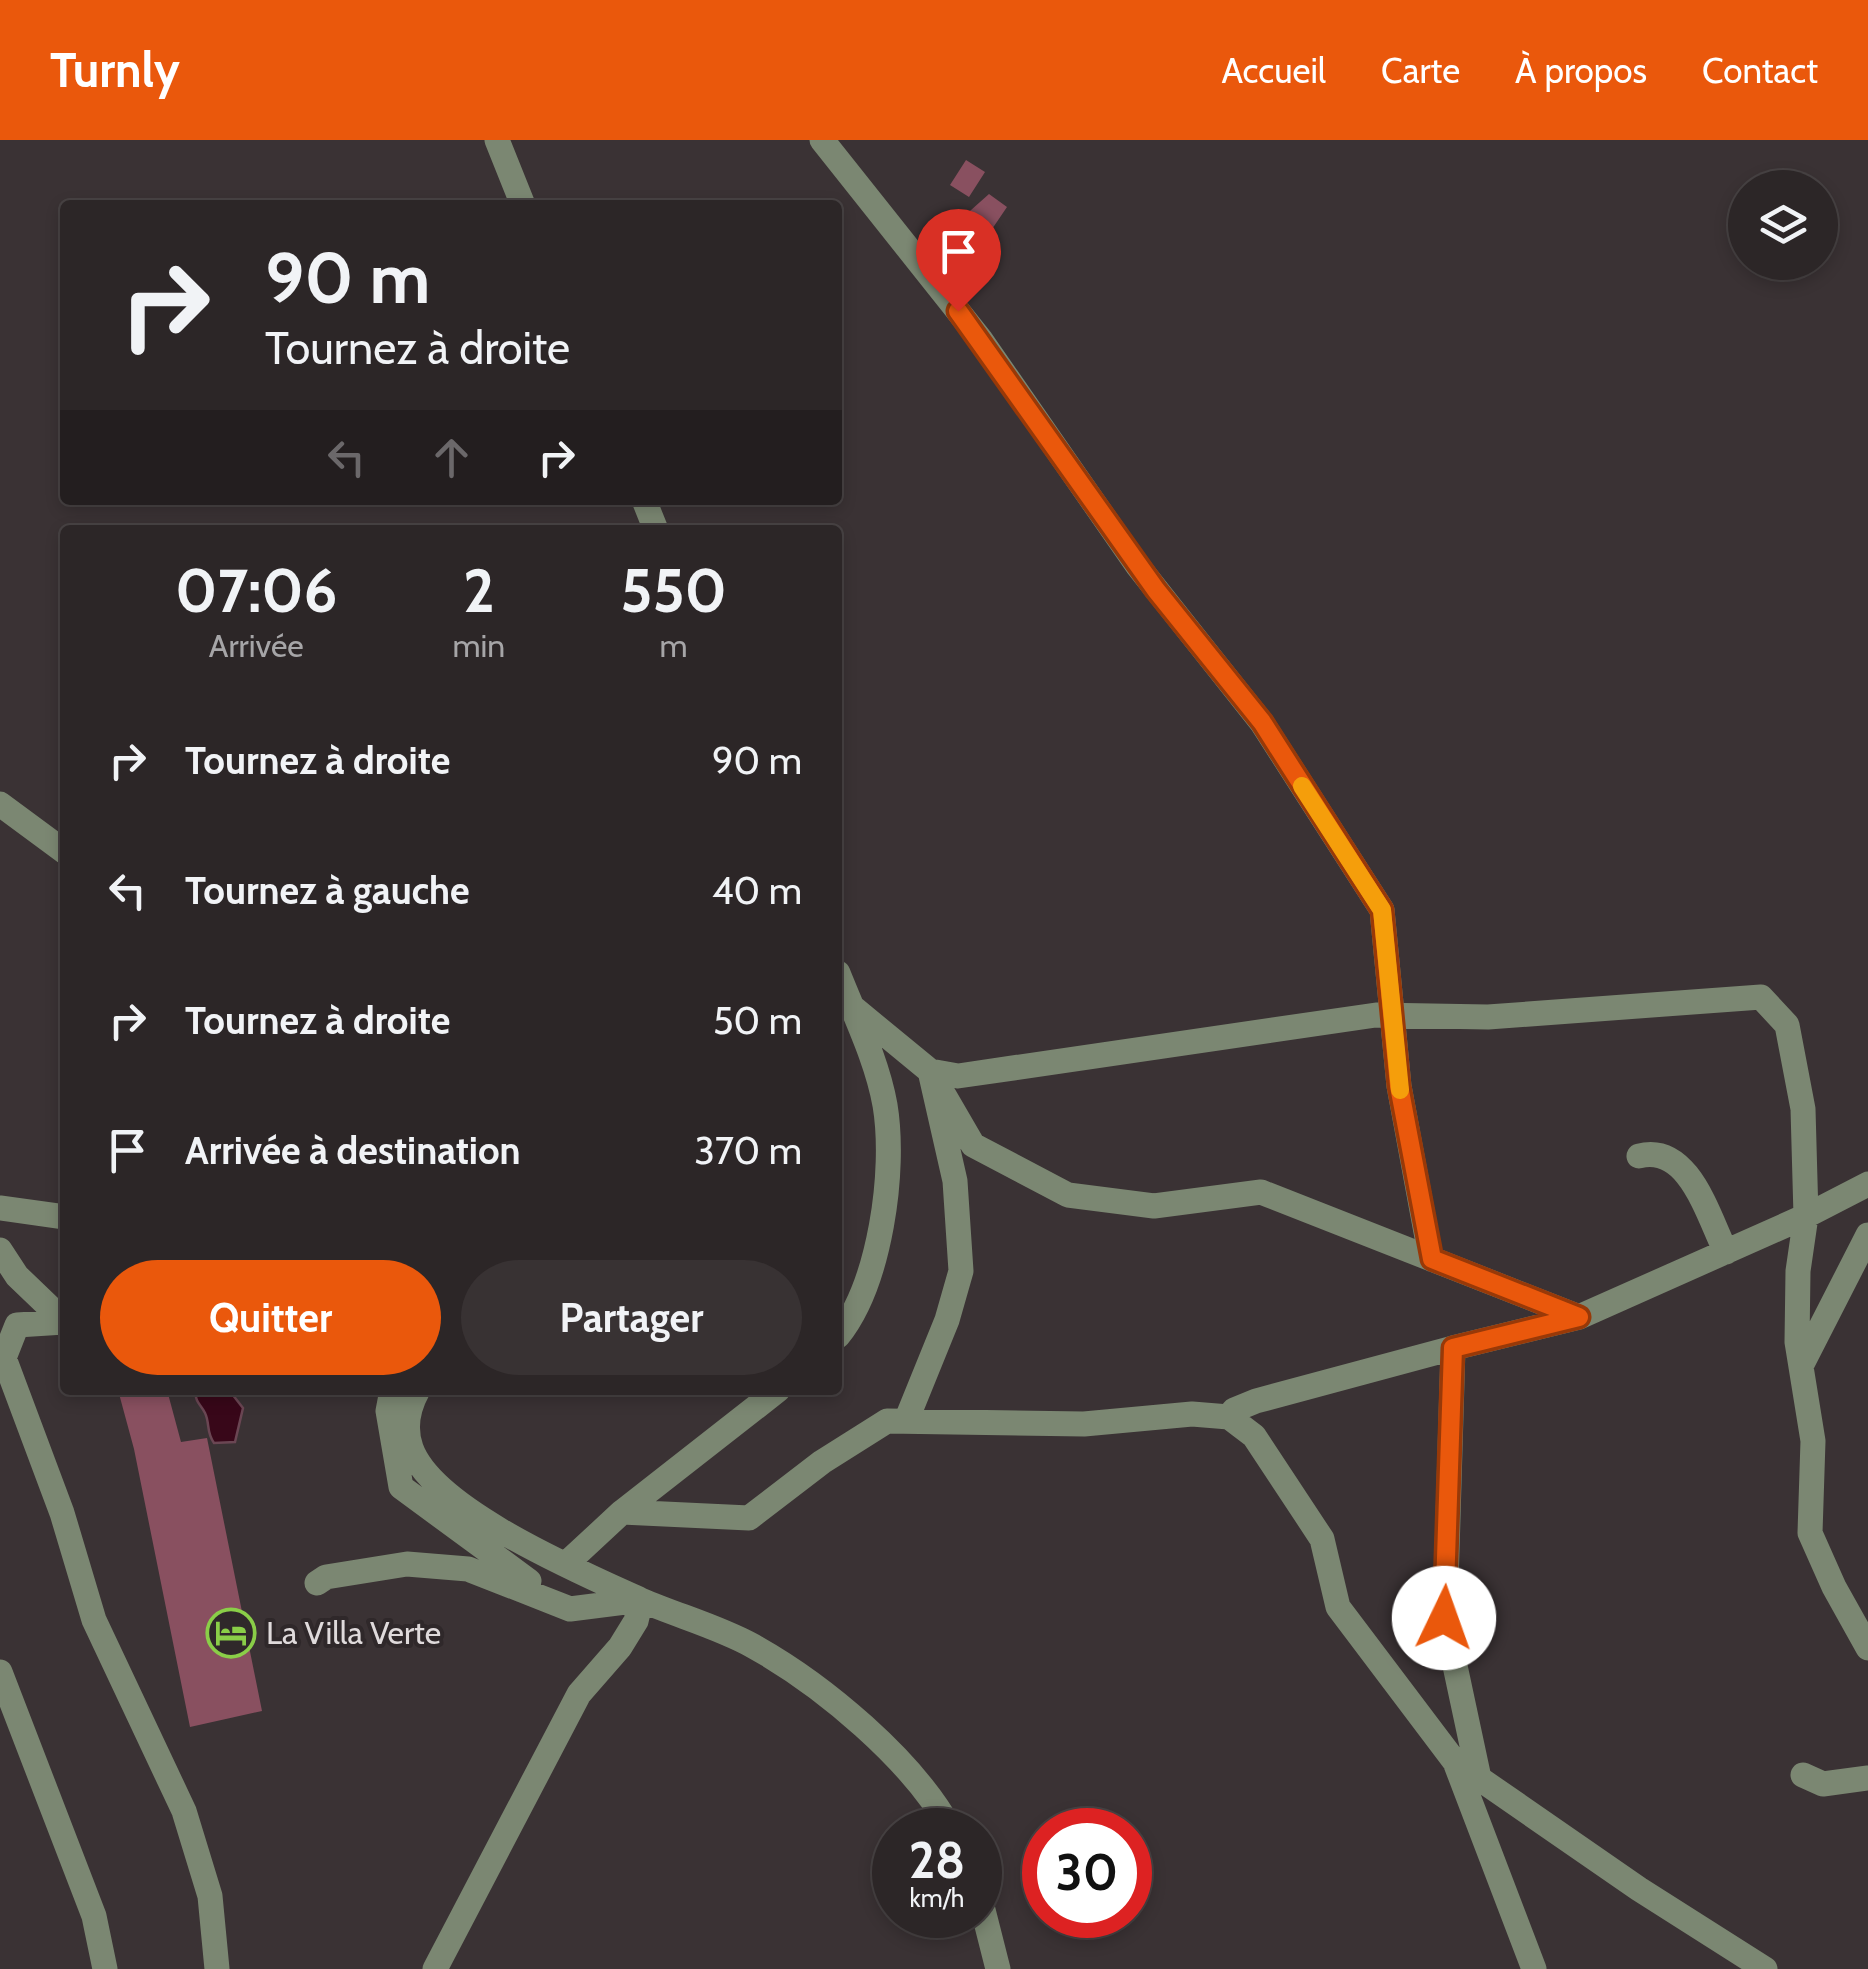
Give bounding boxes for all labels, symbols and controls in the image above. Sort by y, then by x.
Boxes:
text: Turnly [50,41,180,99]
text: Accueil [1221,49,1326,92]
text: Carte [1381,49,1460,92]
text: À propos [1515,49,1647,92]
text: Contact [1702,49,1818,92]
map controls [1728,170,1838,280]
button: layers [1728,170,1838,280]
pin [916,209,1001,312]
icon: arrive [931,224,986,279]
text: 90 m [265,235,430,321]
icon: right [100,240,230,370]
text: Tournez à droite [265,321,570,375]
icon: left [319,430,374,485]
icon: ahead [424,430,479,485]
icon: right [529,430,584,485]
text: 07:06 [175,554,337,627]
text: 2 [463,554,495,627]
text: 550 [620,554,727,627]
text: Arrivée [209,626,304,665]
text: min [452,626,505,665]
text: m [660,626,688,665]
icon: right [100,733,155,788]
text: Tournez à droite [185,737,450,784]
text: 90 m [712,737,802,784]
icon: left [100,863,155,918]
text: Tournez à gauche [185,867,470,914]
text: 40 m [712,867,802,914]
icon: right [100,993,155,1048]
text: Tournez à droite [185,997,450,1044]
text: 50 m [713,997,802,1044]
icon: arrive [100,1123,155,1178]
text: Arrivée à destination [185,1127,521,1174]
text: 370 m [694,1127,802,1174]
button: Quitter [100,1260,441,1375]
button: Partager [461,1260,802,1375]
position arrow [1392,1566,1496,1670]
hotel icon: La Villa Verte [205,1607,257,1659]
place label: La Villa Verte [266,1613,441,1652]
speed limit sign: 30 [1022,1808,1152,1938]
text: 28 [909,1830,965,1891]
text: km/h [910,1883,964,1913]

